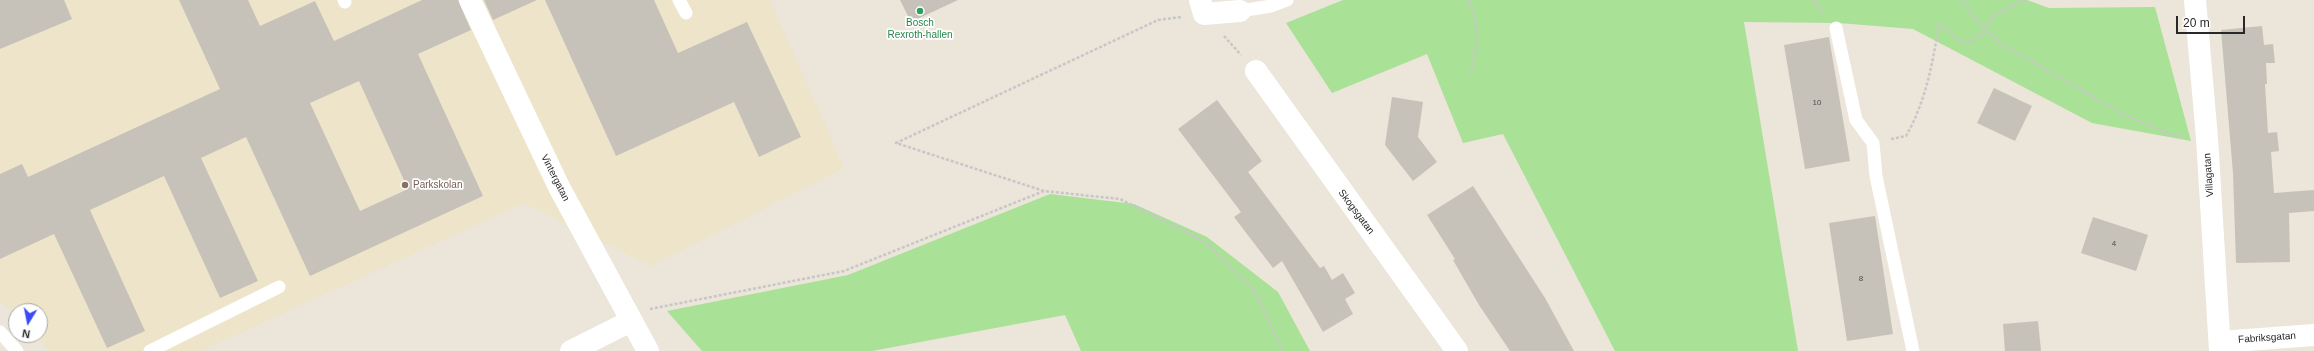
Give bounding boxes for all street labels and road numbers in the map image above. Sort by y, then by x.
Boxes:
street label: Vintergatan [538,153,572,203]
street label: Villagatan [2201,153,2217,197]
street label: Skogsgatan [1335,187,1377,237]
street label: Fabriksgatan [2238,330,2296,346]

